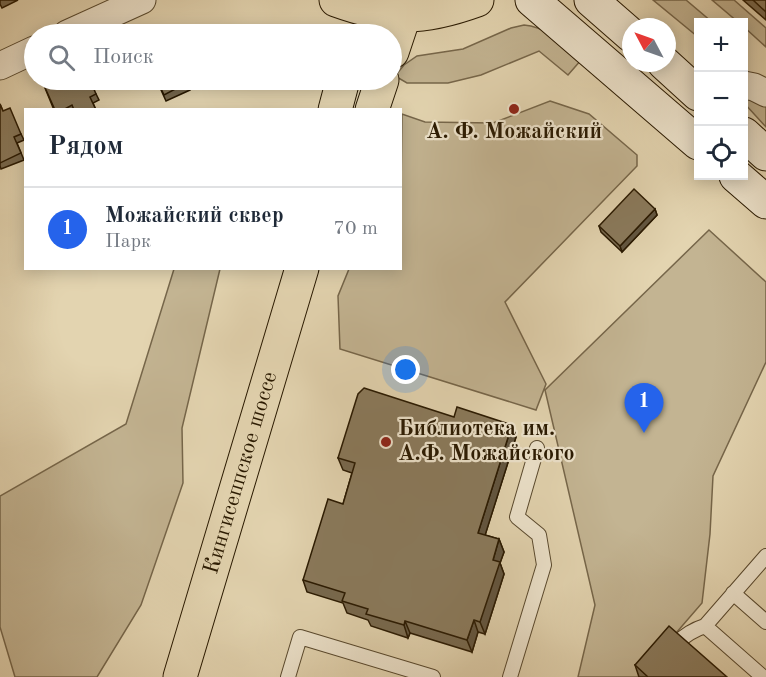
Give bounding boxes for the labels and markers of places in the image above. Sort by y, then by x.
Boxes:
marker: А. Ф. Можайский [507,102,521,116]
place label: А. Ф. Можайский [426,121,602,143]
pin: 1 [624,384,664,433]
place label: Библиотека им. А.Ф. Можайского [398,418,575,465]
marker: Библиотека им. А.Ф. Можайского [379,435,393,449]

